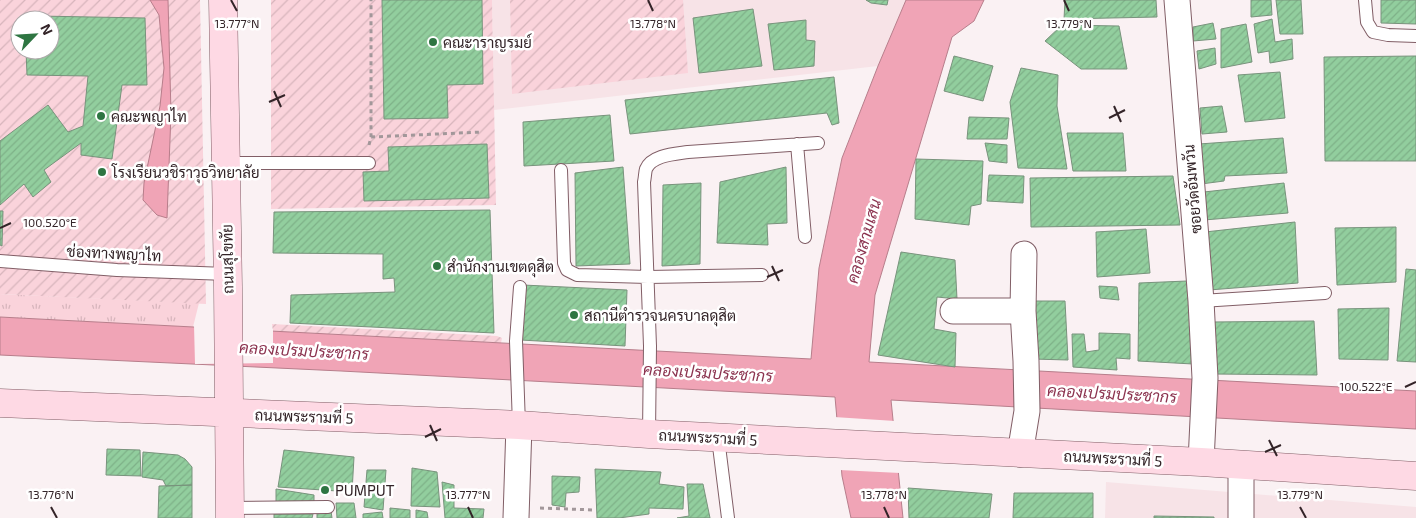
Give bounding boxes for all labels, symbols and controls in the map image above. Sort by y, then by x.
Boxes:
north arrow [10,10,60,60]
text: 13.777°N [214,16,260,30]
text: 13.778°N [630,16,676,30]
text: 13.779°N [1046,16,1092,30]
text: N [37,21,57,37]
place label: คณะาราญรมย์ [443,33,532,52]
marker: คณะาราญรมย์ [427,36,439,48]
place label: คณะพญาไท [111,107,187,126]
marker: คณะพญาไท [95,110,107,122]
street label: ซอยวัดอัมพวัน [1179,144,1205,234]
place label: โรงเรียนวชิราวุธวิทยาลัย [111,163,260,184]
marker: โรงเรียนวชิราวุธวิทยาลัย [96,166,108,178]
water label: คลองสามเสน [842,197,884,285]
text: 100.520°E [23,215,77,229]
street label: ถนนสุโขทัย [217,224,240,294]
street label: ช่องทางพญาไท [66,242,162,265]
place label: สำนักงานเขตดุสิต [447,257,554,278]
marker: สำนักงานเขตดุสิต [431,260,443,272]
place label: สถานีตำรวจนครบาลดุสิต [584,306,736,327]
marker: สถานีตำรวจนครบาลดุสิต [568,309,580,321]
water label: คลองเปรมประชากร [239,337,371,363]
water label: คลองเปรมประชากร [643,359,775,385]
text: 100.522°E [1340,379,1393,393]
water label: คลองเปรมประชากร [1047,380,1179,406]
street label: ถนนพระรามที่ 5 [254,400,354,427]
street label: ถนนพระรามที่ 5 [658,420,758,449]
street label: ถนนพระรามที่ 5 [1063,441,1163,470]
place label: PUMPUT [335,481,395,499]
marker: PUMPUT [319,484,331,496]
text: 13.776°N [28,487,74,501]
text: 13.777°N [445,487,491,501]
text: 13.778°N [861,487,907,501]
text: 13.779°N [1277,487,1323,501]

